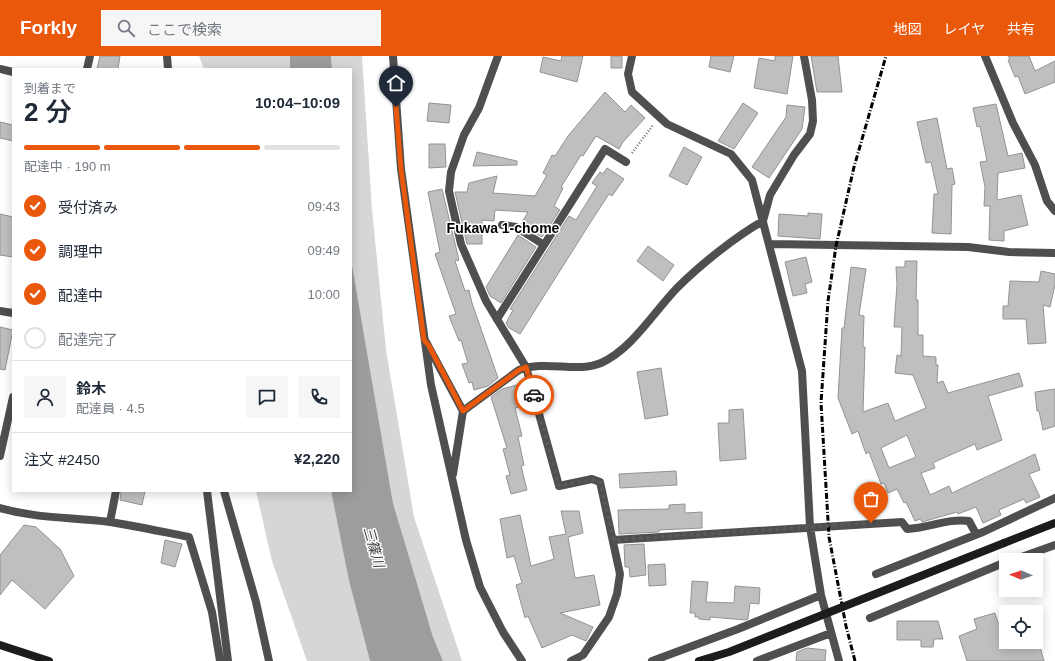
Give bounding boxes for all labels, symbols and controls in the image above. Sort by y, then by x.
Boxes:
search box [101,10,381,46]
text: Forkly [20,17,77,38]
icon: search [115,17,137,39]
text: ここで検索 [147,21,222,38]
text: 地図 [893,21,921,37]
text: レイヤ [943,21,985,37]
text: 共有 [1007,21,1035,37]
pin [379,66,413,107]
icon: home [385,72,407,94]
text: 到着まで [24,81,76,96]
text: 10:04–10:09 [255,94,340,111]
text: 2 分 [24,97,72,127]
text: 配達中 · 190 m [24,159,111,174]
icon: check [24,195,46,217]
text: 受付済み [58,199,118,216]
text: 09:43 [307,199,340,214]
district label: Fukawa 1-chome [447,220,560,236]
icon: check [24,239,46,261]
text: 調理中 [58,243,103,260]
text: 09:49 [307,243,340,258]
icon: check [24,283,46,305]
text: 配達中 [58,287,103,304]
text: 10:00 [307,287,340,302]
text: 配達完了 [58,331,118,348]
courier [514,375,554,415]
button: person [24,376,66,418]
button: chat [246,376,288,418]
button: phone [298,376,340,418]
text: 鈴木 [76,380,106,397]
icon: car [523,384,545,406]
text: 配達員 · 4.5 [76,401,145,416]
text: ¥2,220 [294,450,340,467]
text: 注文 #2450 [24,451,100,468]
pin [854,482,888,523]
icon: bag [860,488,882,510]
water label: 三篠川 [361,525,388,571]
north arrow [999,553,1043,597]
map controls [999,553,1043,649]
button: locate [999,605,1043,649]

